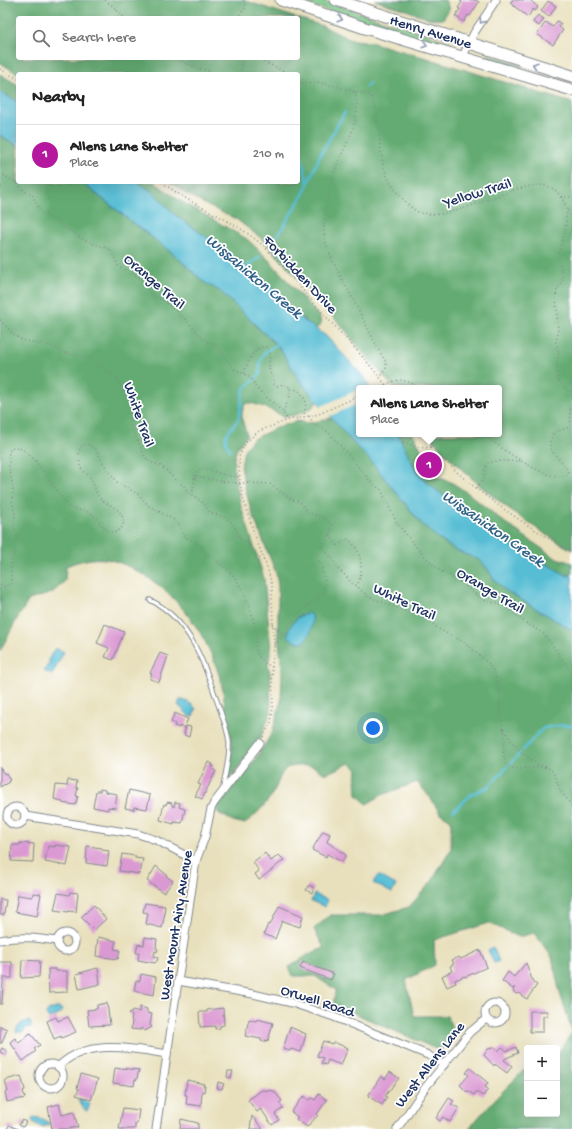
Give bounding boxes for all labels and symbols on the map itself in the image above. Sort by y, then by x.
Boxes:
street label: Henry Avenue [387,12,474,54]
one-way arrow [336,15,343,23]
one-way arrow [479,17,486,24]
one-way arrow [421,40,428,49]
one-way arrow [532,61,539,69]
street label: Yellow Trail [439,175,514,213]
water label: Wissahickon Creek [201,232,306,325]
street label: Forbidden Drive [258,232,341,318]
street label: Orange Trail [119,251,188,314]
street label: White Trail [119,380,158,449]
pin: 1 [416,450,442,480]
water label: Wissahickon Creek [437,488,548,573]
street label: Orange Trail [453,565,527,619]
street label: White Trail [370,580,438,626]
your location [363,718,383,738]
street label: West Mount Airy Avenue [156,849,198,1001]
street label: Orwell Road [278,982,358,1023]
street label: West Allens Lane [392,1019,470,1112]

